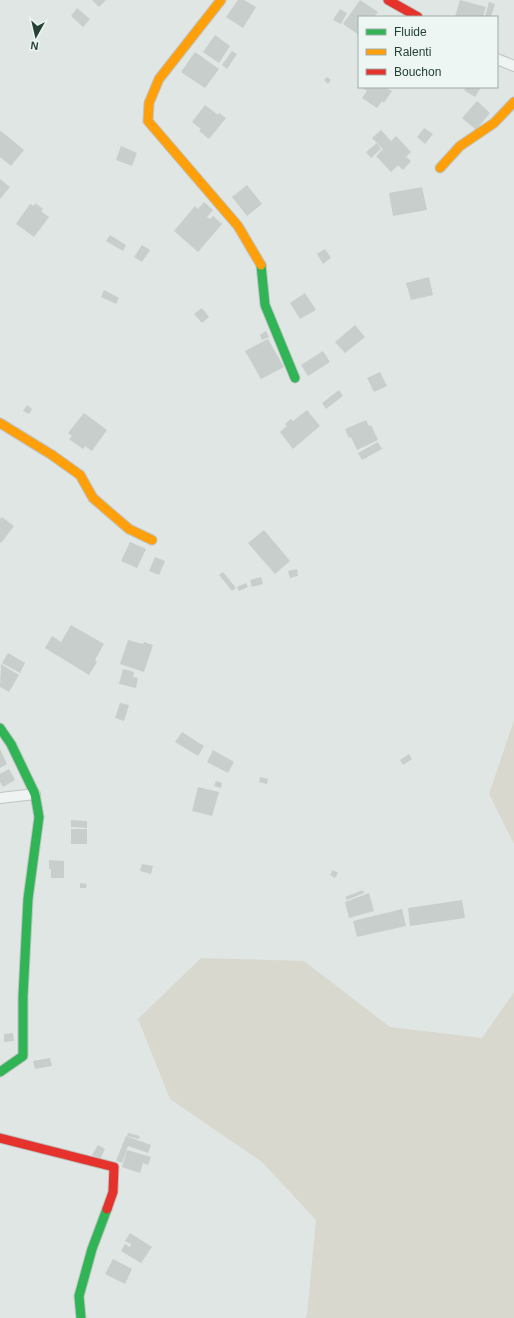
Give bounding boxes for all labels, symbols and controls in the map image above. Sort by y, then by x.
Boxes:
north arrow [16,16,56,56]
legend [358,16,498,88]
text: Fluide [394,25,427,39]
text: N [30,39,39,52]
text: Ralenti [394,45,431,59]
text: Bouchon [394,65,441,79]

